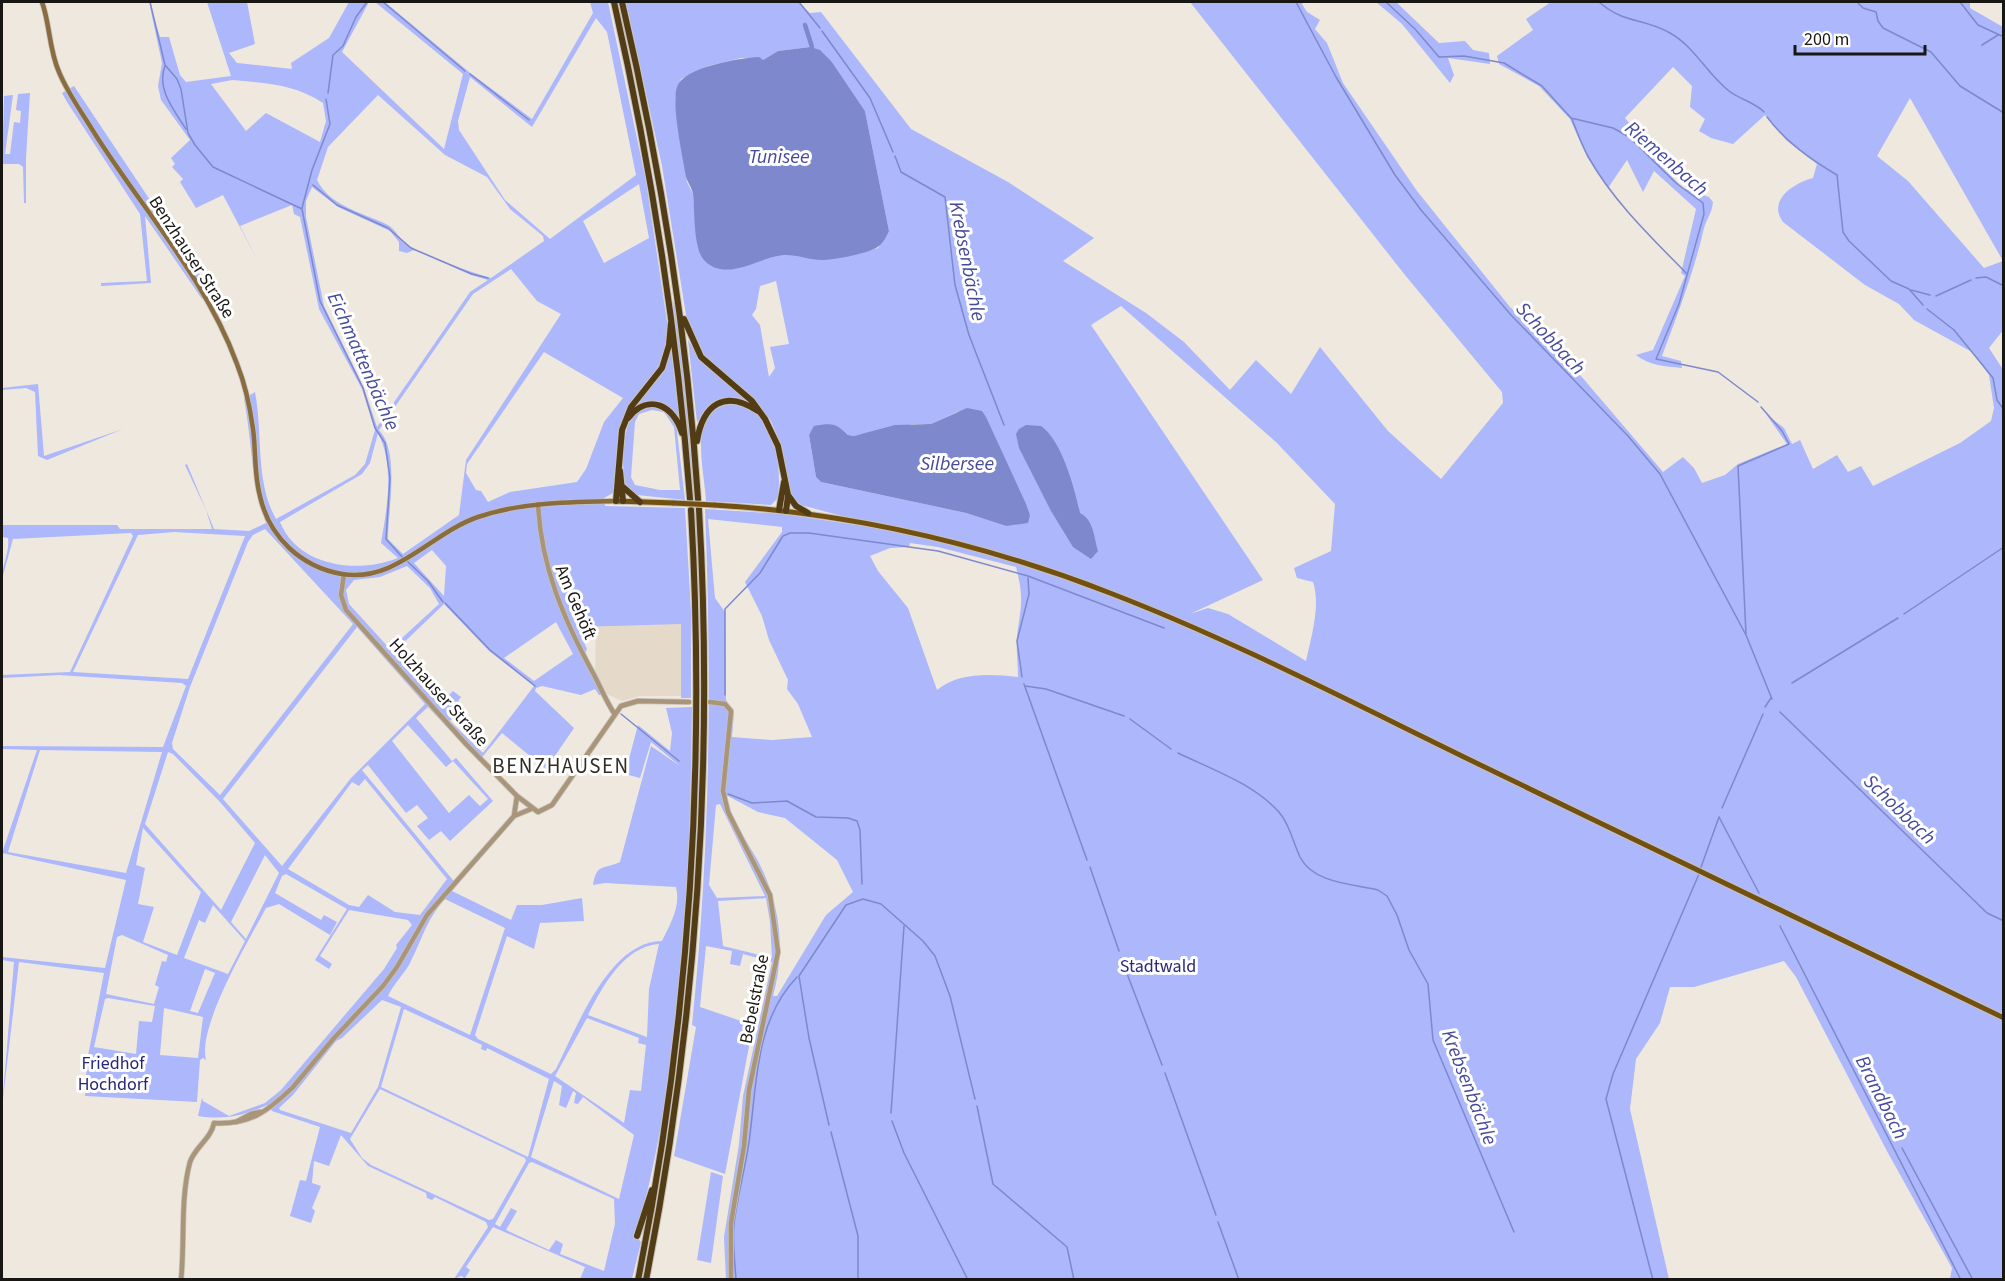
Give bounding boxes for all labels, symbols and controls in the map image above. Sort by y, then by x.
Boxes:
scale bar [1795,18,1926,56]
text: 200 m [1804,27,1849,52]
water label: Riemenbach [1619,115,1714,203]
water label: Tunisee [748,143,810,171]
street label: Benzhauser Straße [143,191,241,323]
water label: Krebsenbächle [942,199,992,323]
water label: Eichmattenbächle [320,288,406,435]
water label: Schobbach [1509,296,1592,381]
water label: Silbersee [920,450,994,478]
street label: Am Gehöft [549,561,603,644]
street label: Holzhauser Straße [383,633,494,752]
district label: BENZHAUSEN [492,751,630,781]
water label: Schobbach [1857,768,1942,851]
street label: Bebelstraße [734,952,775,1046]
park label: Stadtwald [1120,954,1196,979]
water label: Krebsenbächle [1434,1026,1504,1149]
park label: Friedhof Hochdorf [78,1051,149,1097]
water label: Brandbach [1848,1051,1914,1144]

